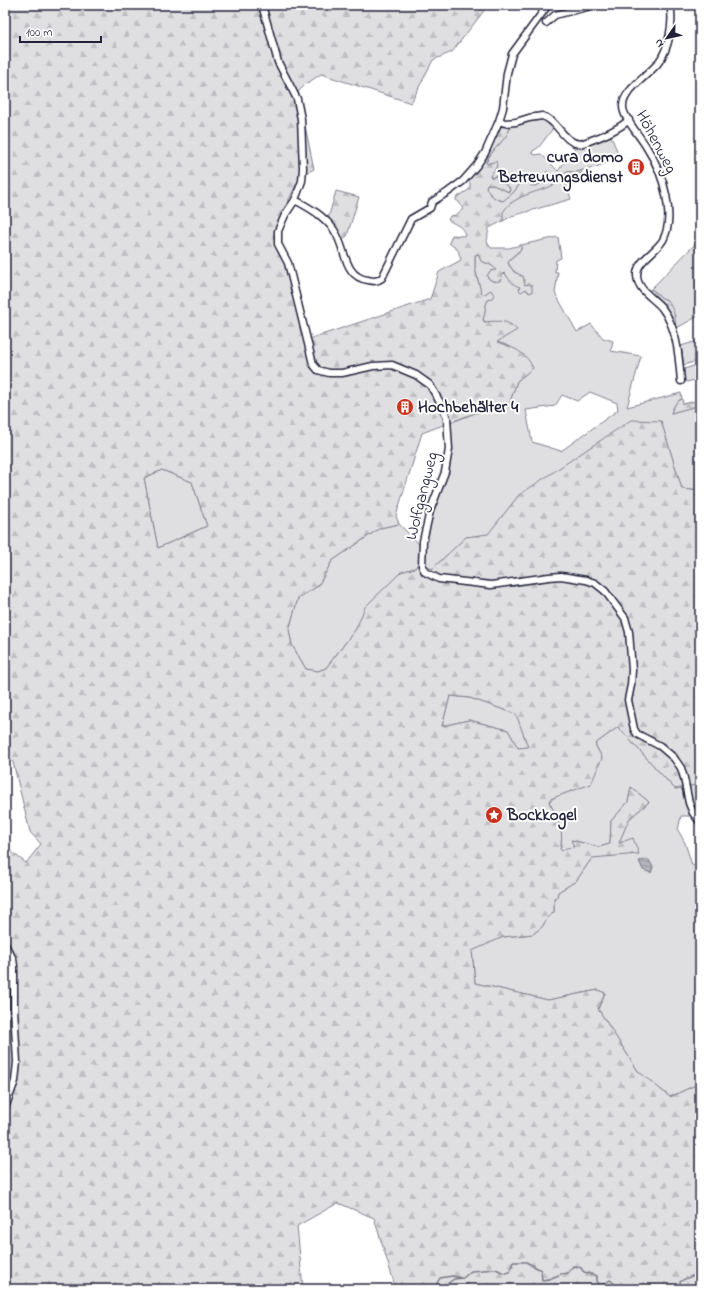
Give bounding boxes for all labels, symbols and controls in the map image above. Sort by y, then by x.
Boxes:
scale bar [20,18,101,44]
north arrow [647,18,687,58]
text: 100 m [26,24,53,42]
text: N [651,35,668,51]
street label: Höhenweg [627,106,683,179]
place label: cura domo Betreuungsdienst [497,145,623,192]
building icon: cura domo Betreuungsdienst [626,157,646,177]
place label: Hochbehälter 4 [418,395,519,420]
building icon: Hochbehälter 4 [395,397,415,417]
street label: Wolfgangweg [399,449,447,543]
place label: Bockkogel [506,803,577,830]
place icon: Bockkogel [484,805,504,825]

